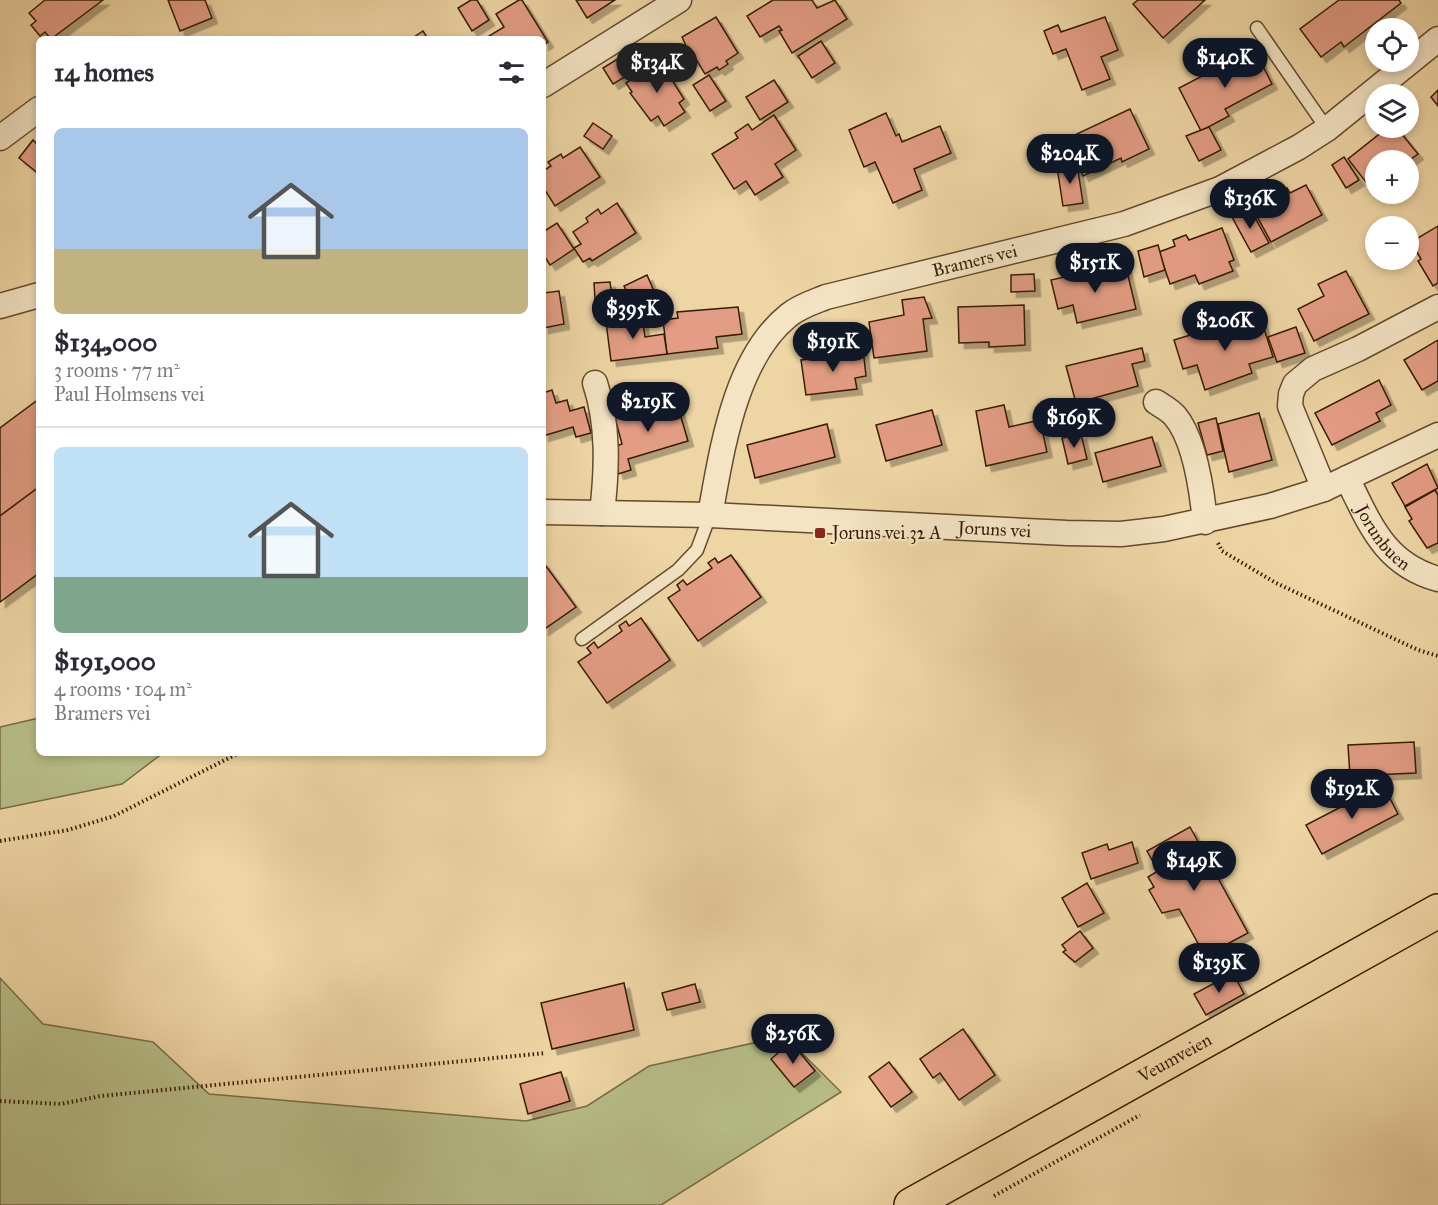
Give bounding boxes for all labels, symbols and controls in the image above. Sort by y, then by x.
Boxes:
map controls [1365,18,1419,270]
button: locate [1365,18,1419,72]
pin: $140K [1183,38,1267,89]
pin: $134K [615,43,699,94]
text: $140K [1197,45,1253,69]
text: $134K [630,50,684,74]
text: 14 homes [54,56,154,88]
icon: filters [495,56,528,89]
button: layers [1365,84,1419,138]
pin: $204K [1028,134,1112,185]
text: $204K [1041,141,1099,165]
button: + [1365,150,1419,204]
icon: home [237,167,345,275]
pin: $136K [1208,179,1292,230]
text: $136K [1224,186,1276,210]
button: − [1365,216,1419,270]
street label: Bramers vei [930,240,1020,282]
pin: $151K [1053,243,1137,294]
text: $151K [1069,250,1121,274]
pin: $395K [591,289,675,340]
text: $395K [606,296,660,320]
pin: $206K [1183,301,1267,352]
text: $206K [1196,308,1254,332]
pin: $191K [791,322,875,373]
text: $134,000 [54,326,157,358]
text: $191K [807,329,859,353]
text: 3 rooms · 77 m² [54,358,179,382]
text: Paul Holmsens vei [54,382,205,406]
pin: $219K [606,382,690,433]
text: $219K [621,389,675,413]
pin: $169K [1032,398,1116,449]
text: $169K [1046,405,1102,429]
icon: home [237,486,345,594]
street label: Jorunbuen [1349,499,1415,575]
street label: Joruns vei [955,516,1032,542]
place label: Joruns vei 32 A [830,522,942,545]
marker: Joruns vei 32 A [813,526,827,540]
text: $191,000 [54,645,156,677]
text: 4 rooms · 104 m² [54,677,192,701]
text: Bramers vei [54,701,150,725]
pin: $192K [1310,769,1394,820]
text: $192K [1325,776,1379,800]
pin: $149K [1152,841,1236,892]
text: $149K [1166,848,1222,872]
pin: $139K [1177,943,1261,994]
text: $139K [1193,950,1245,974]
pin: $256K [751,1014,835,1065]
text: $256K [765,1021,821,1045]
street label: Veumveien [1133,1028,1216,1088]

